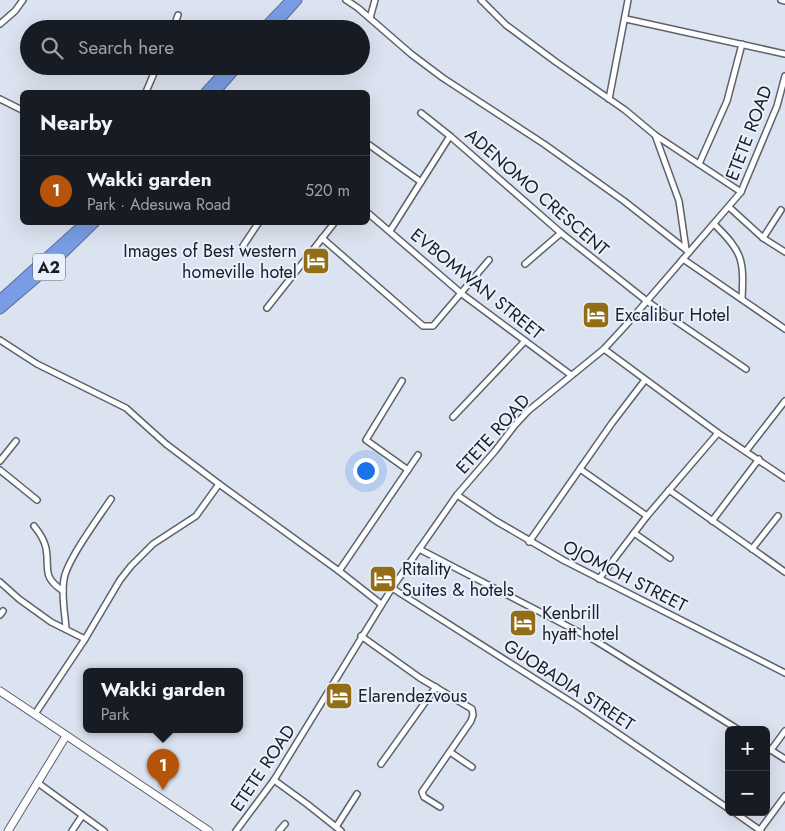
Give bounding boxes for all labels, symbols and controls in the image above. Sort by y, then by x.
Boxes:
search box [20,20,370,75]
icon: search [38,34,66,62]
text: Search here [78,34,174,61]
street label: ETETE ROAD [719,82,779,184]
text: Nearby [40,108,112,138]
street label: ADENOMO CRESCENT [459,122,615,262]
text: Wakki garden [87,166,212,193]
text: 1 [52,179,60,202]
text: 520 m [305,179,350,202]
text: Park · Adesuwa Road [87,193,231,216]
street label: EVBOMWAN STREET [405,222,550,346]
place label: Images of Best western homeville hotel [123,238,297,285]
hotel icon: Images of Best western homeville hotel [301,246,331,276]
road number: A2 [33,253,65,280]
hotel icon: Excalibur Hotel [581,300,611,330]
place label: Excalibur Hotel [615,302,730,328]
street label: ETETE ROAD [450,388,536,480]
your location [353,458,379,484]
street label: OJOMOH STREET [558,533,692,619]
place label: Ritality Suites & hotels [402,556,514,603]
hotel icon: Ritality Suites & hotels [368,564,398,594]
place label: Kenbrill hyatt hotel [542,600,619,647]
hotel icon: Kenbrill hyatt hotel [508,608,538,638]
street label: GUOBADIA STREET [498,633,640,738]
popup [83,668,243,733]
text: Wakki garden [101,676,225,703]
hotel icon: Elarendezvous [324,681,354,711]
place label: Elarendezvous [358,683,467,709]
text: Park [101,703,129,726]
street label: ETETE ROAD [224,719,302,817]
map controls [725,726,770,816]
button: + [725,726,770,771]
pin: 1 [147,749,179,790]
button: − [725,771,770,816]

